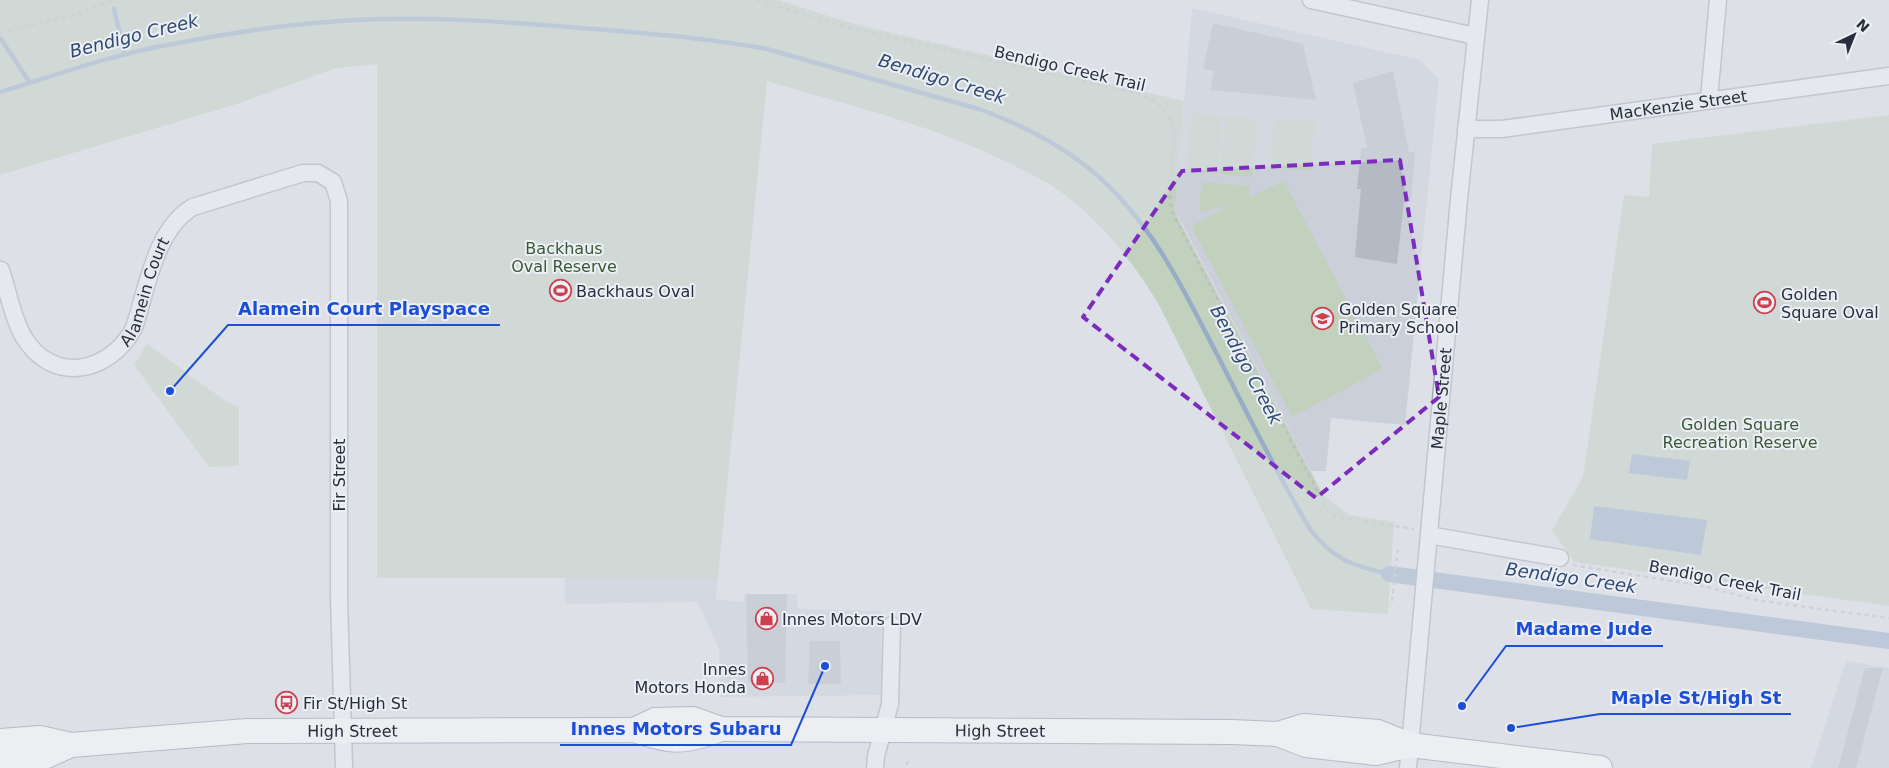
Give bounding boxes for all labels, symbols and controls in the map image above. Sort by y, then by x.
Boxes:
water label: Bendigo Creek [67,9,202,62]
north arrow [1829,10,1879,60]
text: N [1853,16,1873,35]
street label: Bendigo Creek Trail [992,42,1147,95]
water label: Bendigo Creek [876,49,1010,108]
street label: MacKenzie Street [1608,87,1748,124]
street label: Alamein Court [116,234,173,350]
park label: Backhaus Oval Reserve [511,239,617,276]
sports icon: Backhaus Oval [548,279,572,303]
place label: Backhaus Oval [576,282,695,301]
place label: Golden Square Oval [1781,285,1879,322]
sports icon: Golden Square Oval [1753,291,1777,315]
callout: Alamein Court Playspace [228,292,500,325]
text: Alamein Court Playspace [238,298,490,319]
place label: Golden Square Primary School [1339,300,1459,337]
water label: Bendigo Creek [1206,302,1287,429]
school or university icon: Golden Square Primary School [1311,306,1335,330]
street label: Maple Street [1428,347,1456,450]
park label: Golden Square Recreation Reserve [1663,415,1817,452]
street label: Fir Street [330,439,349,511]
street label: Bendigo Creek Trail [1647,556,1803,605]
water label: Bendigo Creek [1504,558,1639,597]
shop icon: Innes Motors LDV [754,607,778,631]
place label: Innes Motors LDV [782,610,922,629]
callout: Madame Jude [1506,613,1663,646]
text: Madame Jude [1516,618,1652,639]
place label: Innes Motors Honda [634,660,746,697]
shop icon: Innes Motors Honda [750,666,774,690]
callout: Maple St/High St [1600,681,1791,714]
text: Maple St/High St [1611,687,1782,708]
bus stop icon: Fir St/High St [275,691,299,715]
place label: Fir St/High St [303,694,407,713]
callout: Innes Motors Subaru [560,712,791,745]
text: Innes Motors Subaru [570,718,782,739]
street label: High Street [955,721,1045,741]
street label: High Street [307,722,398,741]

